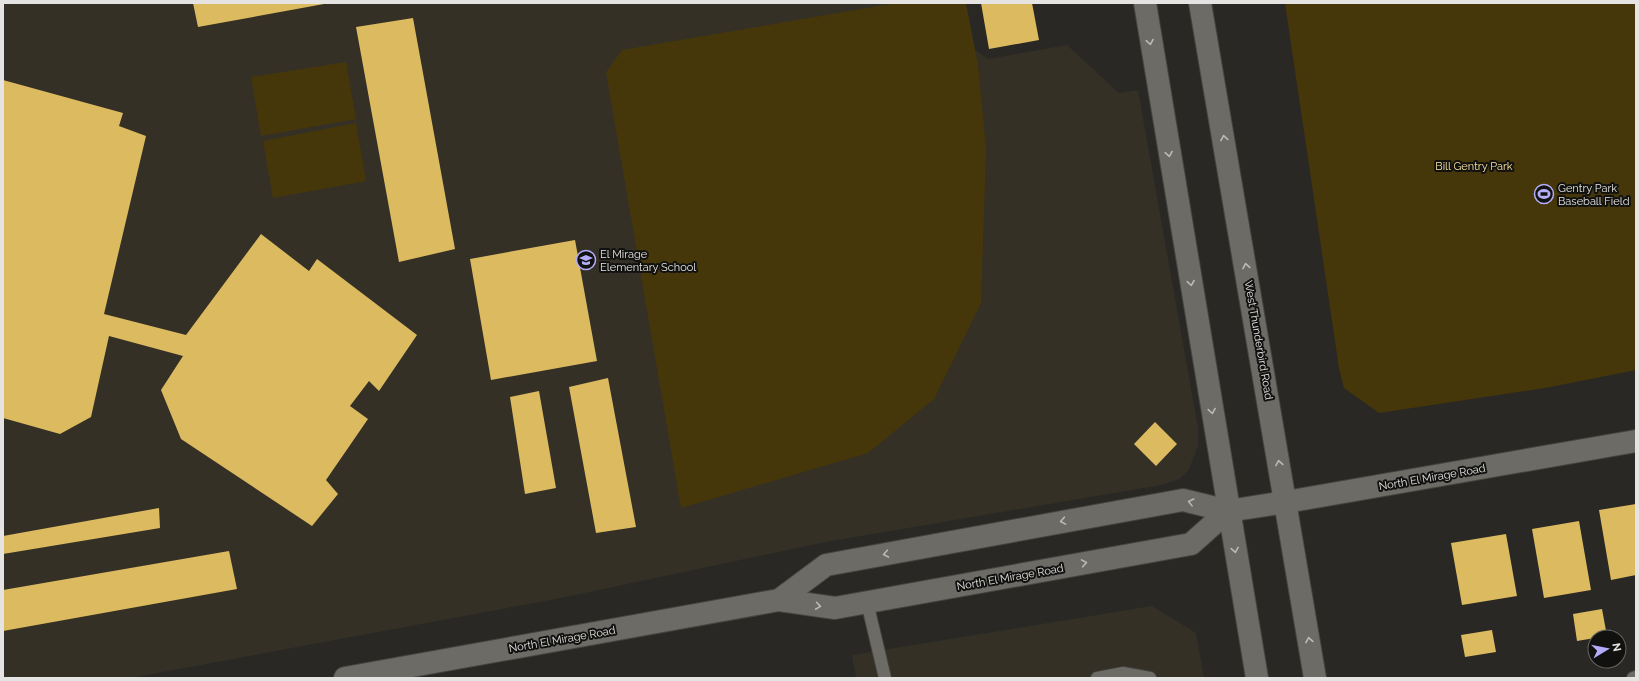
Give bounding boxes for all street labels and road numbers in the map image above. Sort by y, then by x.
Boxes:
street label: West Thunderbird Road [1242,279,1275,401]
street label: North El Mirage Road [1378,462,1487,493]
street label: North El Mirage Road [956,562,1065,593]
street label: North El Mirage Road [508,624,617,655]

